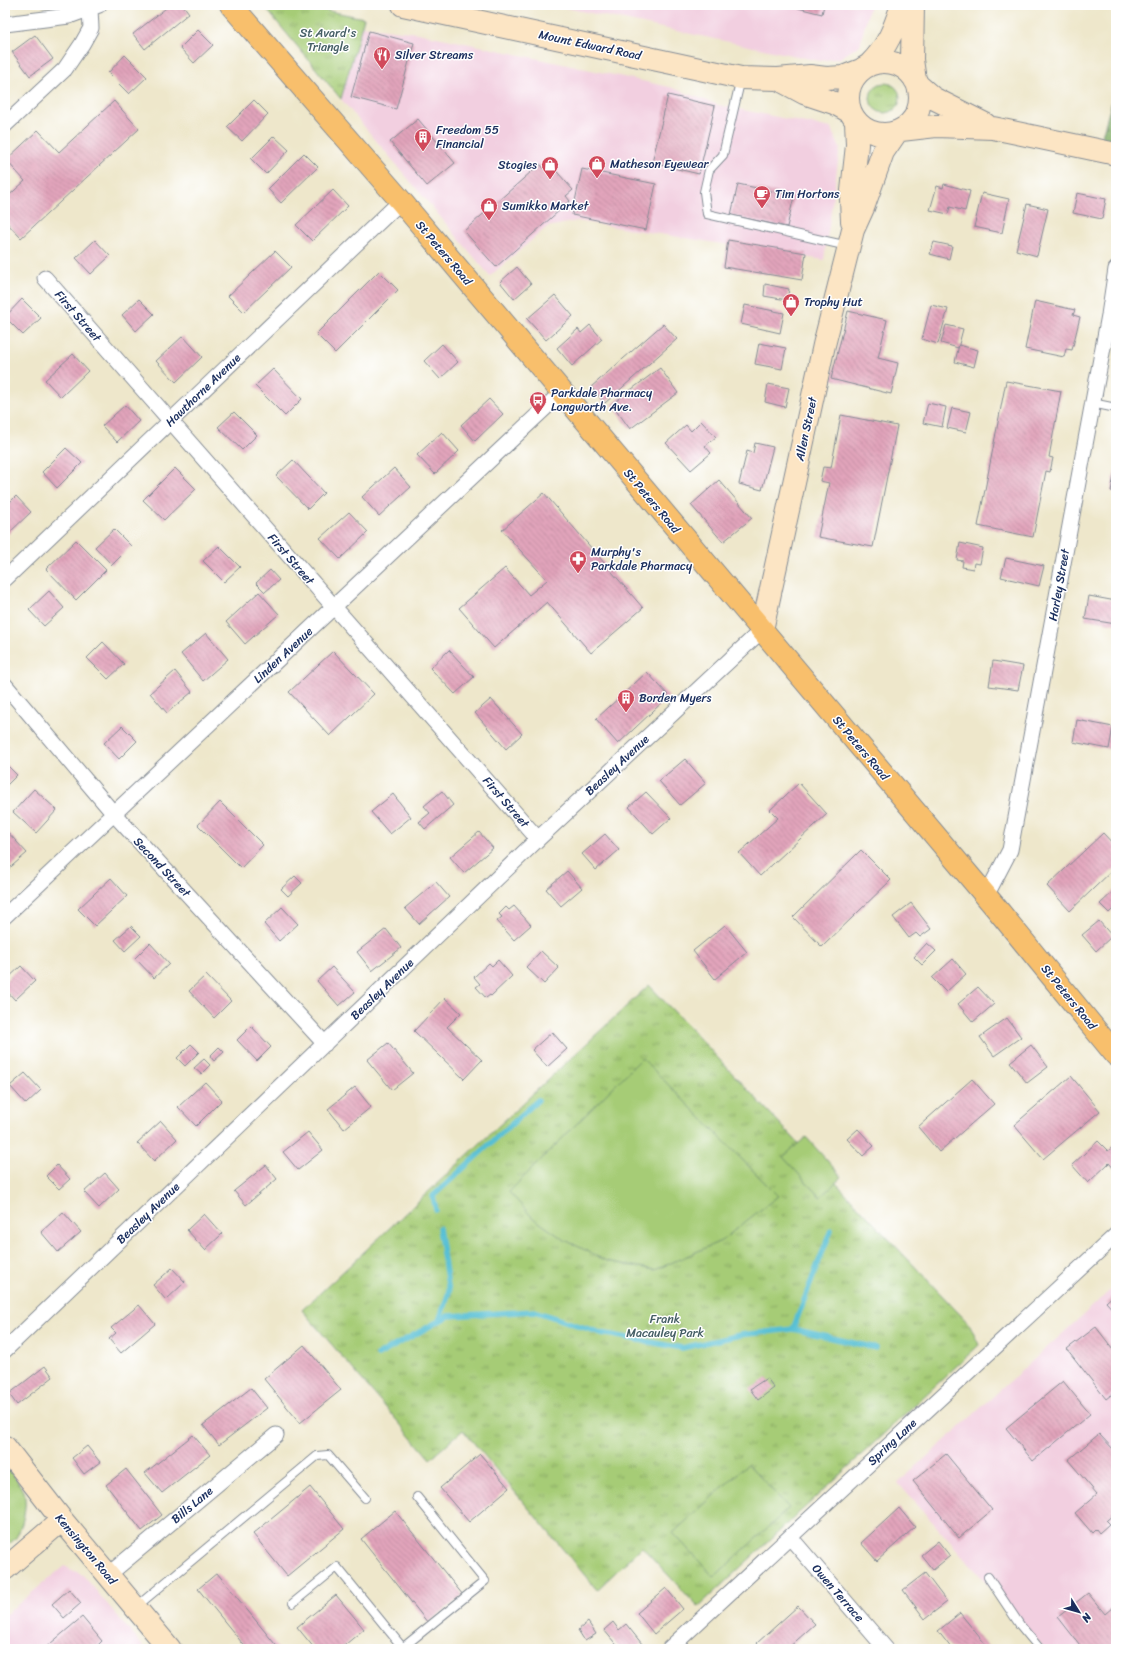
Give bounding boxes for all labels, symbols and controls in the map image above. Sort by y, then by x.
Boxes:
park label: St Avard's Triangle [300,22,357,58]
street label: Mount Edward Road [537,23,645,67]
place label: Silver Streams [395,44,474,66]
restaurant icon: Silver Streams [372,45,392,70]
place label: Freedom 55 Financial [436,119,499,155]
building icon: Freedom 55 Financial [413,127,433,152]
place label: Matheson Eyewear [610,153,710,175]
place label: Stogies [498,154,537,176]
shop icon: Matheson Eyewear [587,154,607,179]
shop icon: Stogies [540,155,560,180]
place label: Tim Hortons [775,183,840,205]
cafe icon: Tim Hortons [752,184,772,209]
place label: Sumikko Market [502,195,590,217]
shop icon: Sumikko Market [479,196,499,221]
street label: St Peters Road [410,215,478,291]
street label: First Street [49,285,108,348]
place label: Trophy Hut [804,291,863,313]
shop icon: Trophy Hut [781,292,801,317]
street label: Hawthorne Avenue [160,348,246,432]
place label: Parkdale Pharmacy Longworth Ave. [551,382,653,418]
bus stop icon: Parkdale Pharmacy Longworth Ave. [528,390,548,415]
street label: Allen Street [788,394,824,464]
street label: St Peters Road [618,463,686,539]
street label: First Street [262,528,321,591]
place label: Murphy's Parkdale Pharmacy [591,541,693,577]
street label: Harley Street [1042,546,1076,623]
pharmacy icon: Murphy's Parkdale Pharmacy [568,549,588,574]
street label: Linden Avenue [248,621,318,689]
place label: Borden Myers [639,687,711,709]
building icon: Borden Myers [616,688,636,713]
street label: St Peters Road [827,710,895,786]
street label: Beasley Avenue [579,729,655,801]
street label: First Street [477,771,536,834]
street label: Second Street [128,831,197,903]
street label: Beasley Avenue [345,952,419,1025]
street label: St Peters Road [1035,959,1103,1035]
street label: Beasley Avenue [111,1176,185,1249]
park label: Frank Macauley Park [626,1308,704,1344]
street label: Spring Lane [862,1413,922,1471]
street label: Bills Lane [166,1481,218,1529]
street label: Kensington Road [49,1508,124,1591]
street label: Owen Terrace [806,1559,870,1627]
north arrow [1059,1592,1099,1632]
text: N [1076,1608,1097,1627]

